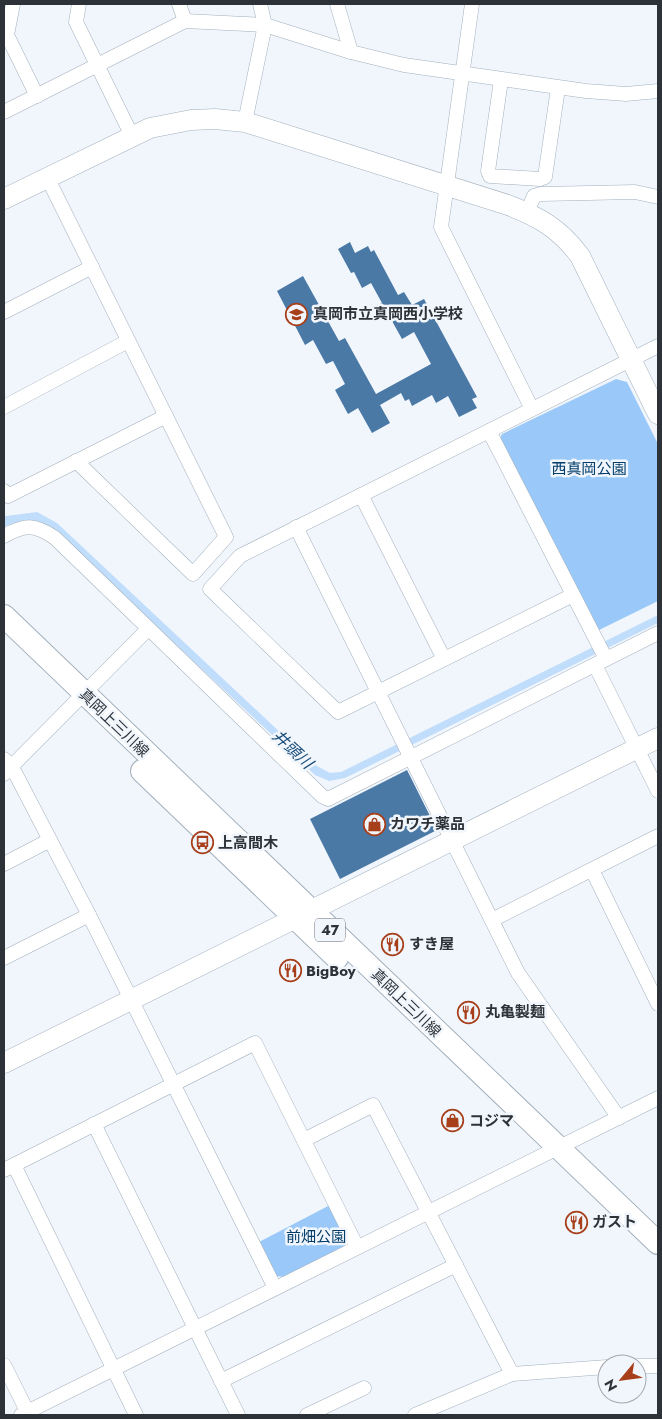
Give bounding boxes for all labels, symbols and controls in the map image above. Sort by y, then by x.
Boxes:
school or university icon: 真岡市立真岡西小学校 [285,302,309,326]
place label: 真岡市立真岡西小学校 [313,303,463,325]
park label: 西真岡公園 [551,458,627,480]
street label: 真岡上三川線 [74,684,154,762]
water label: 井頭川 [267,725,320,776]
shop icon: カワチ薬品 [362,812,386,836]
place label: カワチ薬品 [390,813,465,835]
bus stop icon: 上高間木 [190,831,214,855]
place label: 上高間木 [218,832,278,854]
road number: 47 [315,918,345,942]
restaurant icon: すき屋 [381,932,405,956]
place label: すき屋 [409,933,454,955]
restaurant icon: BigBoy [278,959,302,983]
place label: BigBoy [306,960,356,982]
street label: 真岡上三川線 [366,964,446,1042]
restaurant icon: 丸亀製麺 [457,1000,481,1024]
place label: 丸亀製麺 [485,1001,545,1023]
shop icon: コジマ [441,1109,465,1133]
place label: コジマ [469,1110,514,1132]
restaurant icon: ガスト [564,1210,588,1234]
place label: ガスト [592,1211,637,1233]
park label: 前畑公園 [286,1226,346,1248]
north arrow [597,1354,647,1404]
text: N [599,1376,622,1395]

